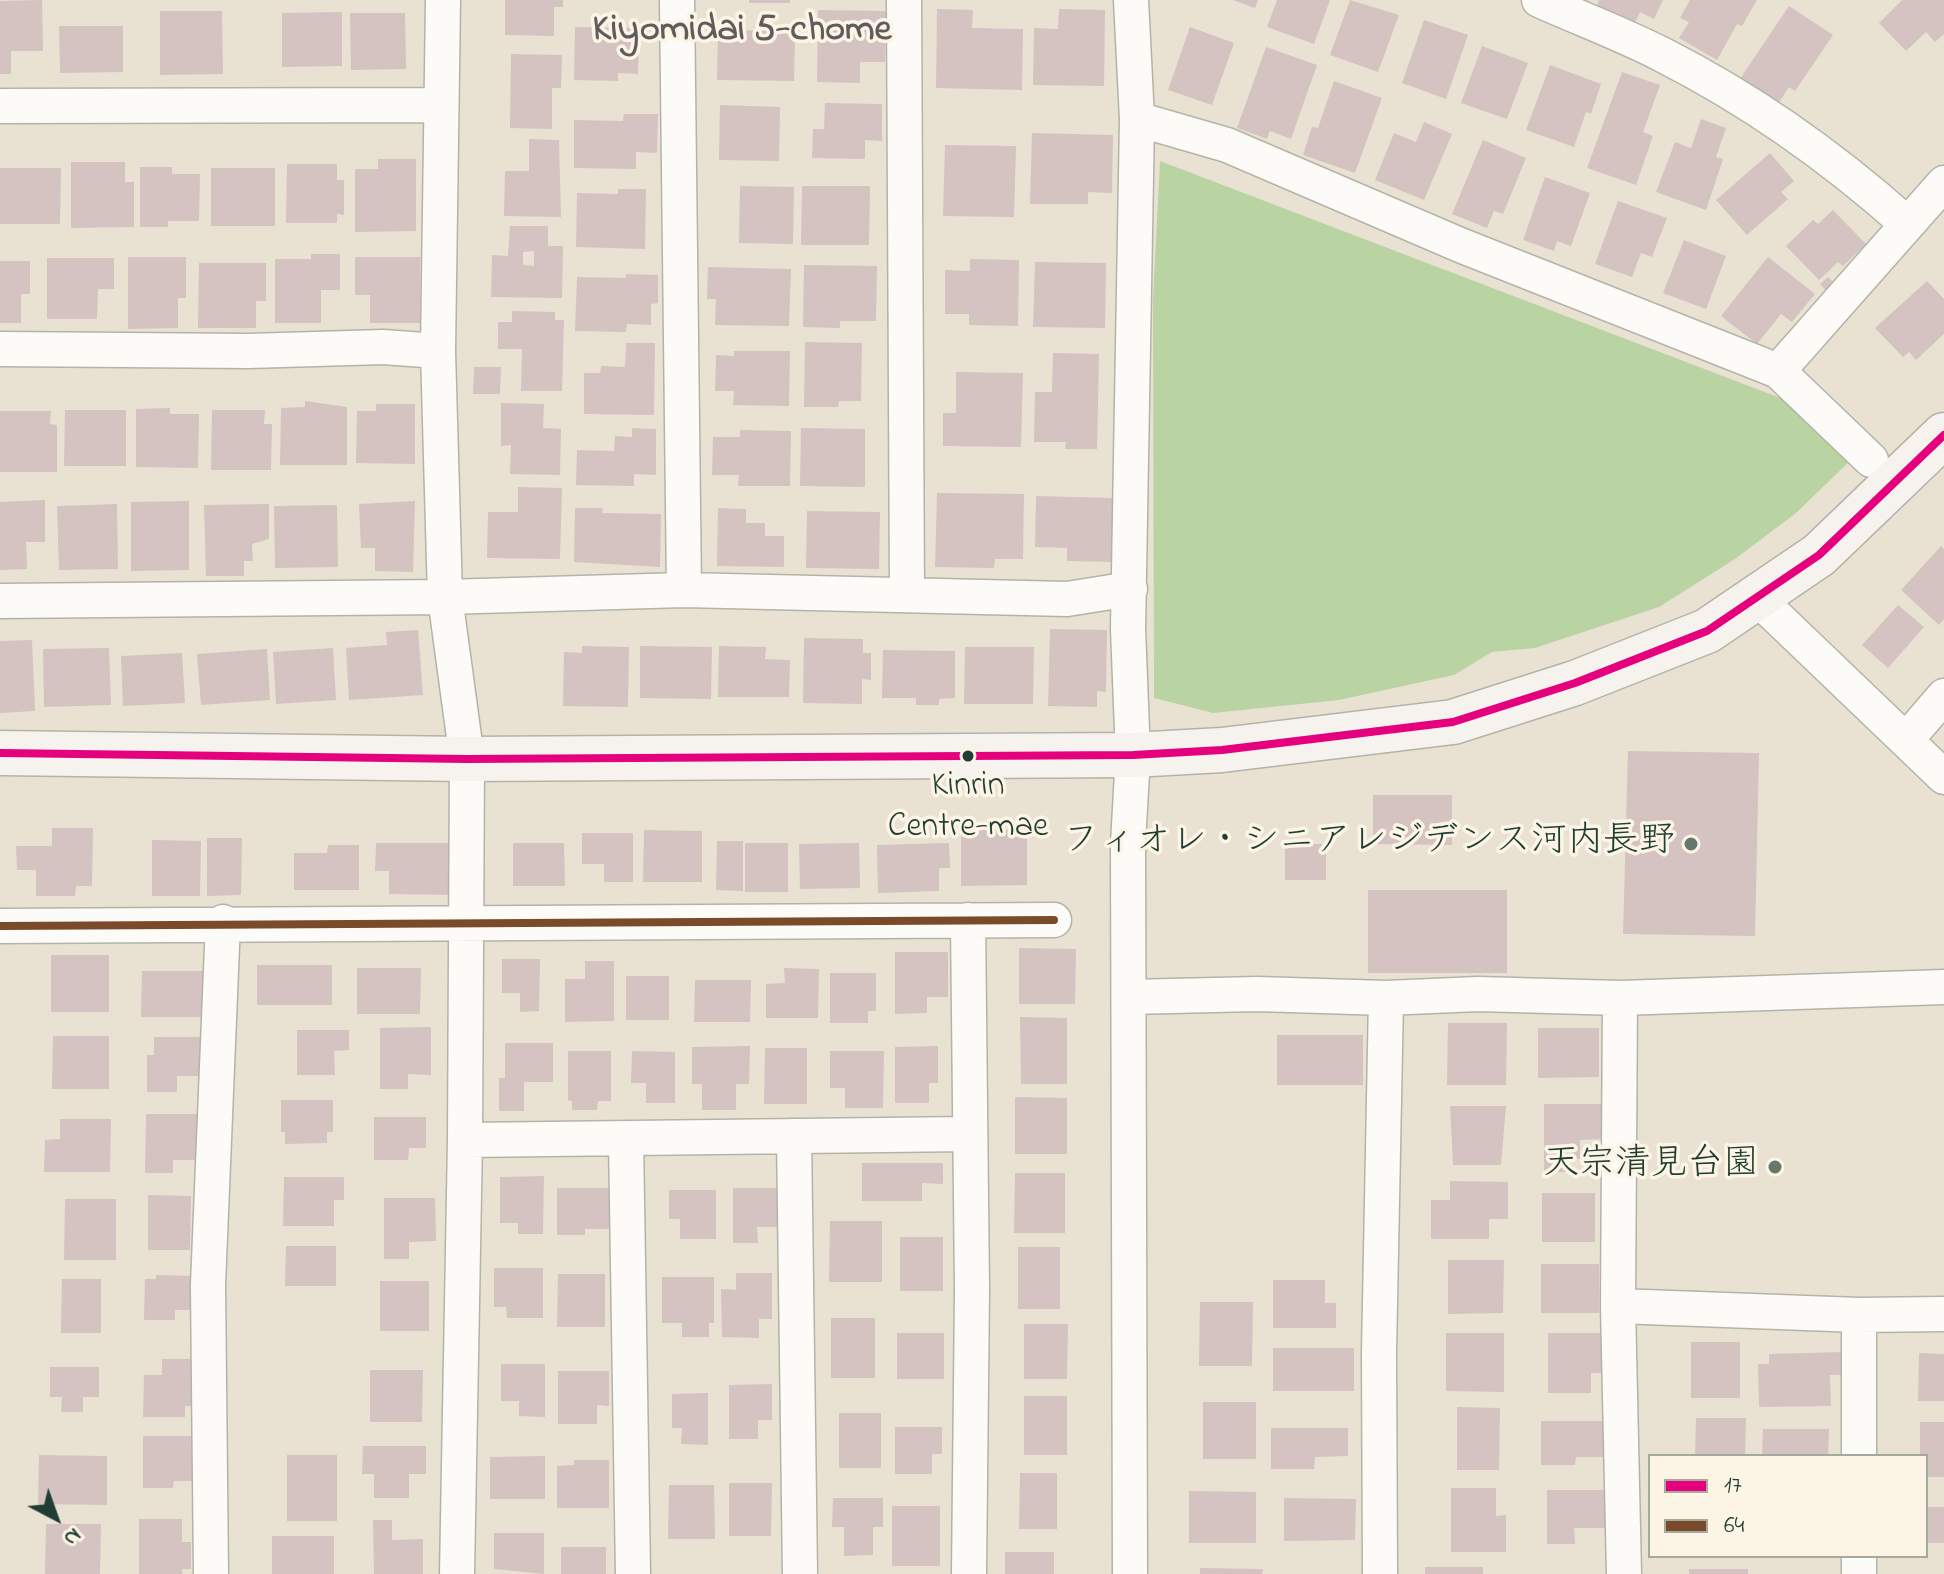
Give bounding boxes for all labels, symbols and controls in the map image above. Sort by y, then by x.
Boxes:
district label: Kiyomidai 5-chome [592,10,892,56]
marker: Kinrin Centre-mae [960,748,976,764]
place label: Kinrin Centre-mae [888,768,1048,848]
place label: フィオレ・シニアレジデンス河内長野 [1063,822,1675,866]
marker: フィオレ・シニアレジデンス河内長野 [1682,835,1700,853]
place label: 天宗清見台園 [1543,1145,1759,1189]
marker: 天宗清見台園 [1766,1158,1784,1176]
legend [1648,1454,1928,1558]
text: 17 [1724,1469,1742,1504]
north arrow [16,1478,96,1558]
text: 64 [1724,1509,1744,1544]
text: N [56,1519,88,1553]

